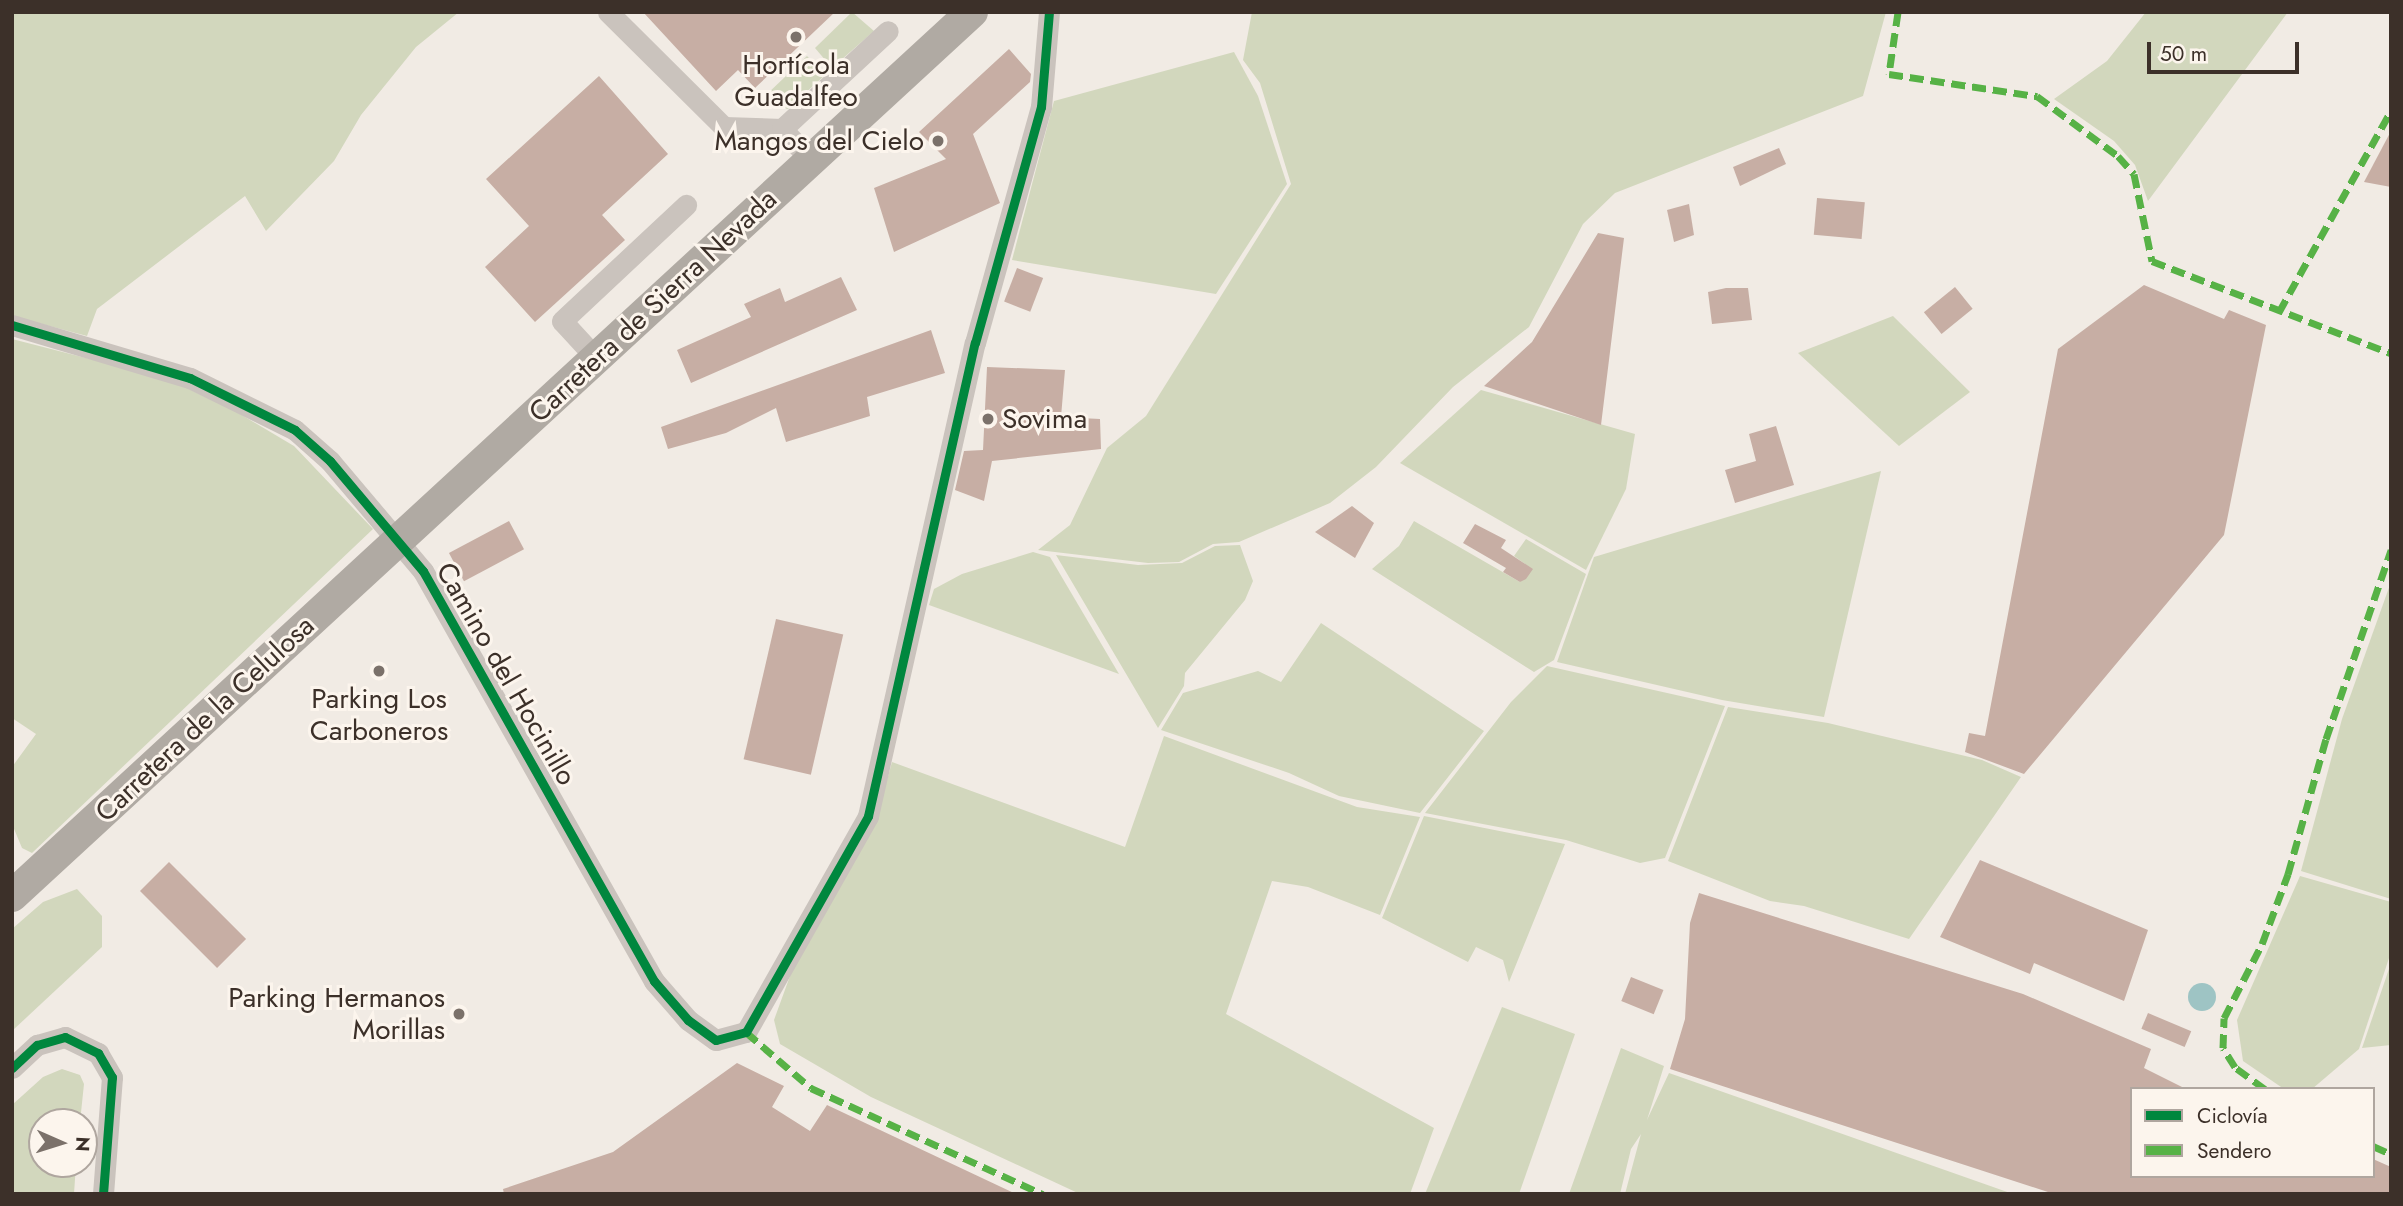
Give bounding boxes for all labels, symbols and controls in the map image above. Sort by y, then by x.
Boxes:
scale bar [2151,28,2303,72]
marker: Hortícola Guadalfeo [788,29,804,45]
text: 50 m [2160,39,2207,69]
place label: Hortícola Guadalfeo [734,48,858,114]
place label: Mangos del Cielo [714,124,924,158]
marker: Mangos del Cielo [930,133,946,149]
street label: Carretera de Sierra Nevada [522,182,784,430]
place label: Sovima [1002,402,1087,436]
marker: Sovima [980,411,996,427]
street label: Camino del Hocinillo [429,557,583,791]
street label: Carretera de la Celulosa [89,609,321,829]
marker: Parking Los Carboneros [371,663,387,679]
place label: Parking Los Carboneros [310,682,448,748]
place label: Parking Hermanos Morillas [228,981,445,1047]
marker: Parking Hermanos Morillas [451,1006,467,1022]
legend [2130,1087,2375,1178]
text: Ciclovía [2197,1101,2268,1131]
north arrow [28,1108,98,1178]
text: N [69,1136,96,1152]
text: Sendero [2197,1136,2272,1166]

